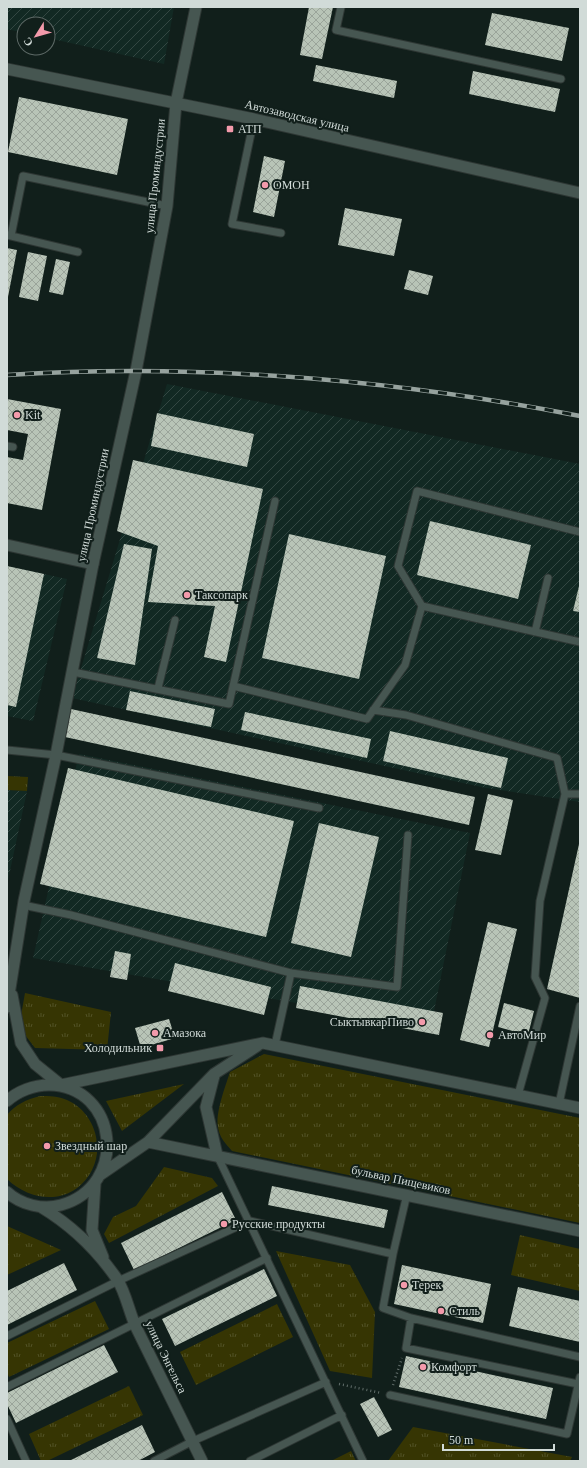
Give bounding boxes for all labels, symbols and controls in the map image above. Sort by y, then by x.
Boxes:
north arrow [16,16,56,56]
text: С [21,35,35,49]
street label: Автозаводская улица [243,97,351,135]
street label: улица Проминдустрии [142,117,168,234]
place label: АТП [238,122,262,136]
marker: АТП [225,124,235,134]
place label: ОМОН [273,178,310,192]
marker: ОМОН [260,180,270,190]
place label: Kit [25,408,41,422]
marker: Kit [12,410,22,420]
street label: улица Проминдустрии [74,447,112,563]
place label: Таксопарк [195,588,248,602]
marker: Таксопарк [182,590,192,600]
place label: СыктывкарПиво [330,1015,414,1029]
marker: СыктывкарПиво [417,1017,427,1027]
place label: Амазока [163,1026,207,1040]
marker: Амазока [150,1028,160,1038]
place label: АвтоМир [498,1028,546,1042]
marker: АвтоМир [485,1030,495,1040]
place label: Холодильник [84,1041,152,1055]
marker: Холодильник [155,1043,165,1053]
place label: Звездный шар [55,1139,127,1153]
marker: Звездный шар [42,1141,52,1151]
street label: бульвар Пищевиков [350,1163,452,1197]
place label: Русские продукты [232,1217,325,1231]
marker: Русские продукты [219,1219,229,1229]
place label: Терек [412,1278,442,1292]
marker: Терек [399,1280,409,1290]
place label: Стиль [449,1304,481,1318]
marker: Стиль [436,1306,446,1316]
street label: улица Энгельса [142,1318,190,1396]
place label: Комфорт [431,1360,477,1374]
marker: Комфорт [418,1362,428,1372]
scale bar [443,1426,554,1452]
text: 50 m [449,1433,474,1447]

